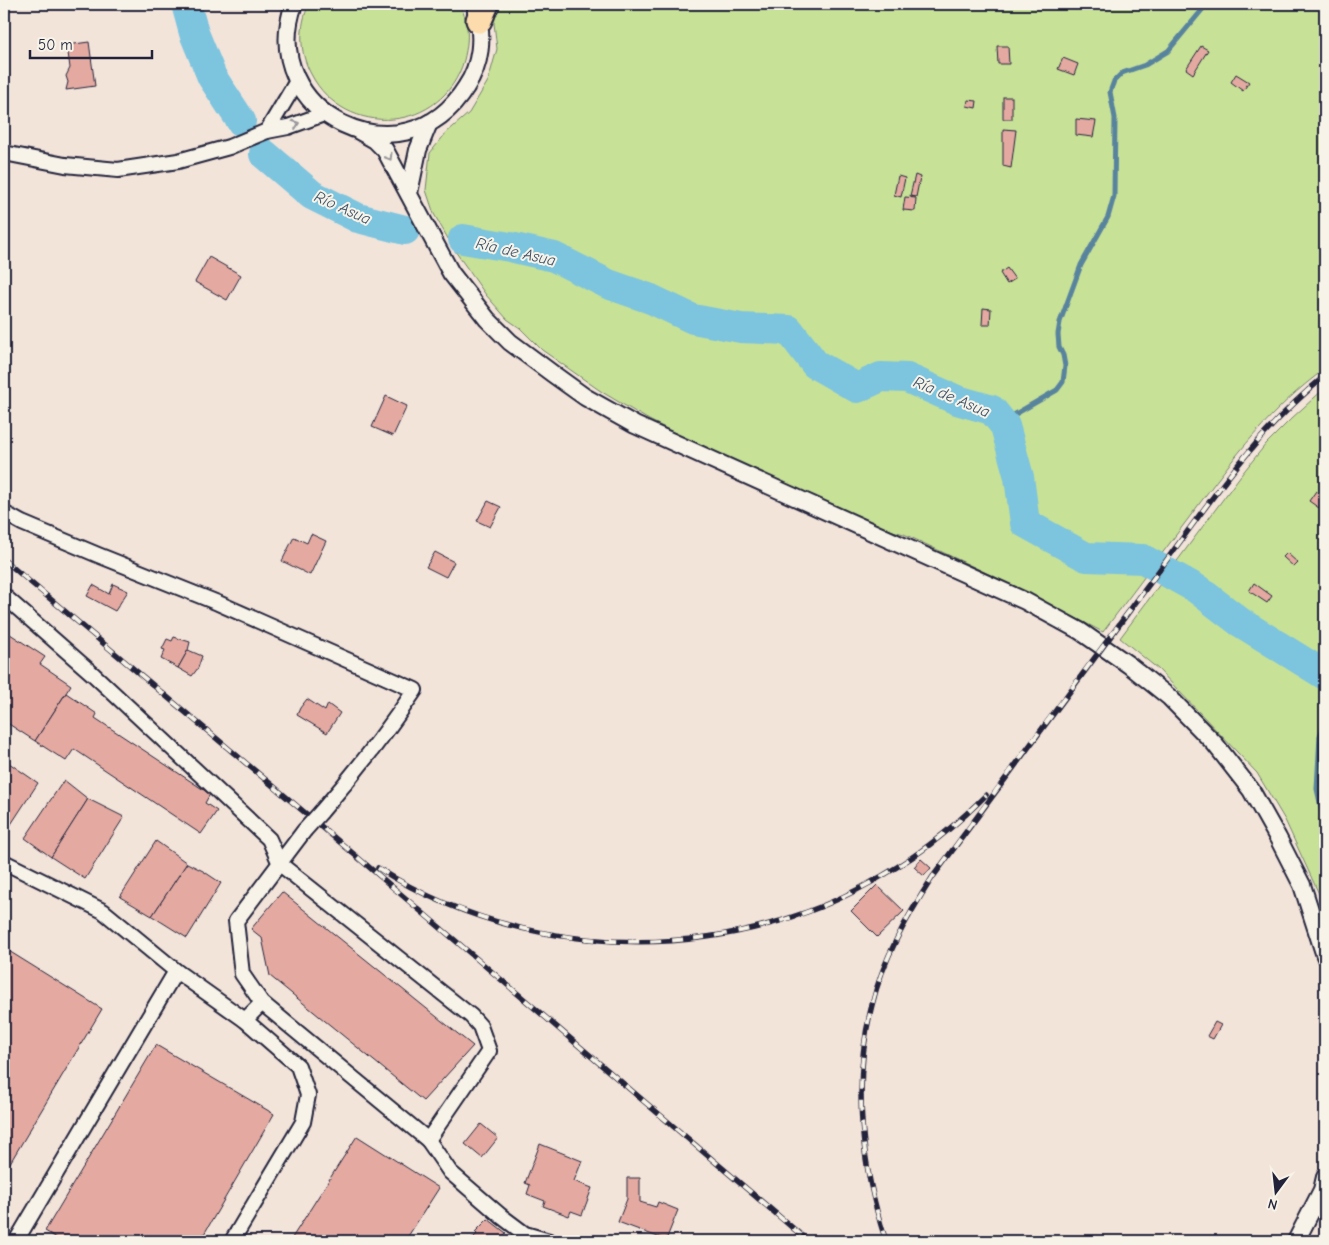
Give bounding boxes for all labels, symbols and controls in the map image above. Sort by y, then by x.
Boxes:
scale bar [30,28,152,60]
text: 50 m [38,36,73,54]
one-way arrow [291,120,300,130]
one-way arrow [383,152,393,161]
water label: Río Asua [312,188,373,228]
water label: Ría de Asua [474,234,557,270]
water label: Ría de Asua [911,373,992,421]
north arrow [1252,1168,1302,1218]
text: N [1266,1195,1279,1213]

